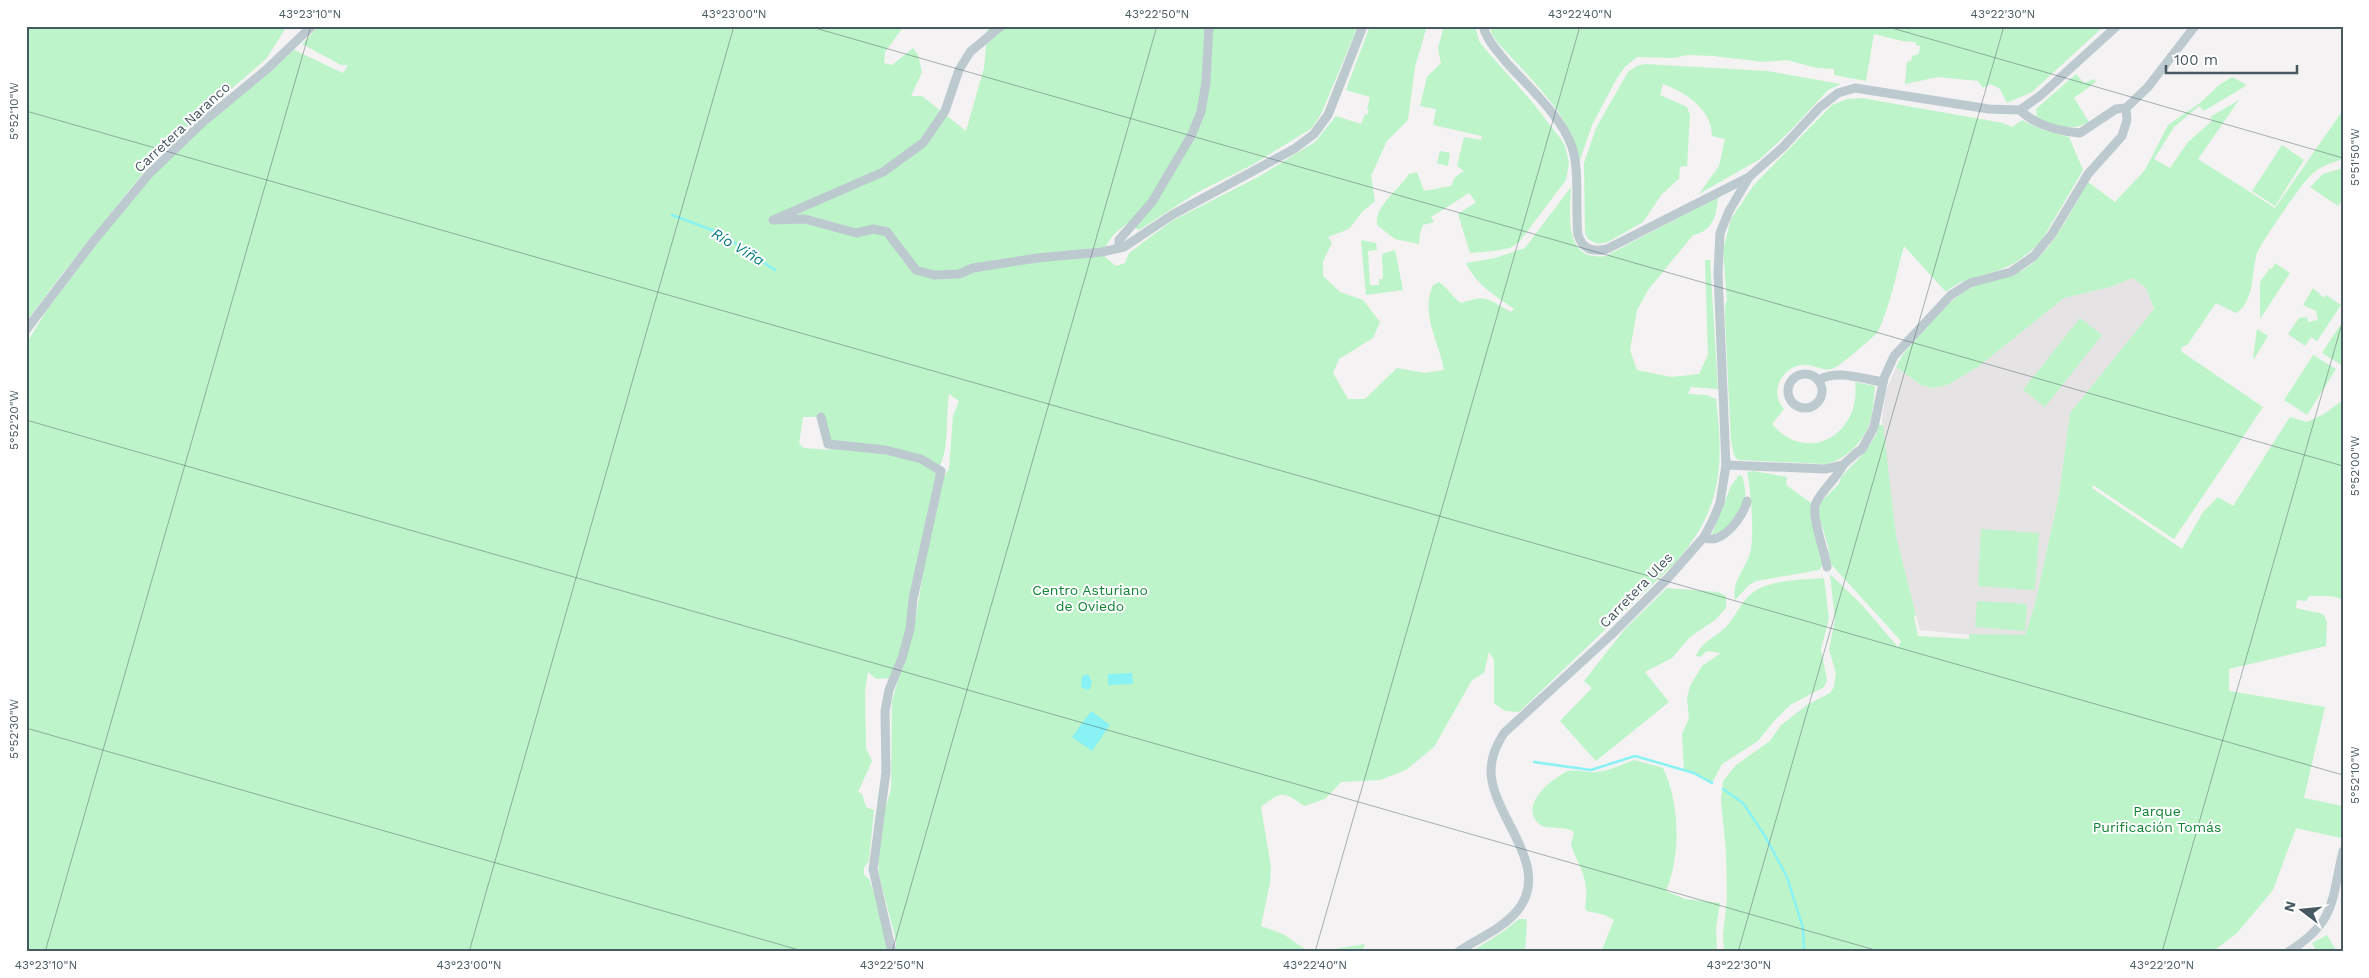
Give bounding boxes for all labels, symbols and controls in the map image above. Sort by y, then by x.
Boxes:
text: 43°23'10"N [279,7,341,21]
text: 43°23'00"N [701,7,767,21]
text: 43°22'50"N [1125,7,1189,21]
text: 43°22'40"N [1548,7,1612,21]
text: 43°22'30"N [1971,7,2035,21]
scale bar [2166,42,2298,74]
text: 100 m [2174,51,2218,69]
street label: Carretera Naranco [131,79,233,175]
text: 5°52'10"W [7,82,21,140]
text: 5°51'50"W [2348,128,2362,186]
water label: Río Viña [708,224,768,270]
text: 5°52'20"W [7,389,21,450]
text: 5°52'00"W [2348,435,2362,496]
street label: Carretera Ules [1596,549,1676,631]
park label: Centro Asturiano de Oviedo [1032,582,1148,614]
text: 5°52'30"W [7,698,21,759]
text: 5°52'10"W [2348,746,2362,804]
park label: Parque Purificación Tomás [2093,803,2221,835]
north arrow [2276,886,2326,936]
text: N [2280,899,2299,914]
text: 43°23'10"N [15,958,77,972]
text: 43°23'00"N [436,958,502,972]
text: 43°22'50"N [860,958,924,972]
text: 43°22'40"N [1283,958,1347,972]
text: 43°22'30"N [1707,958,1771,972]
text: 43°22'20"N [2130,958,2194,972]

